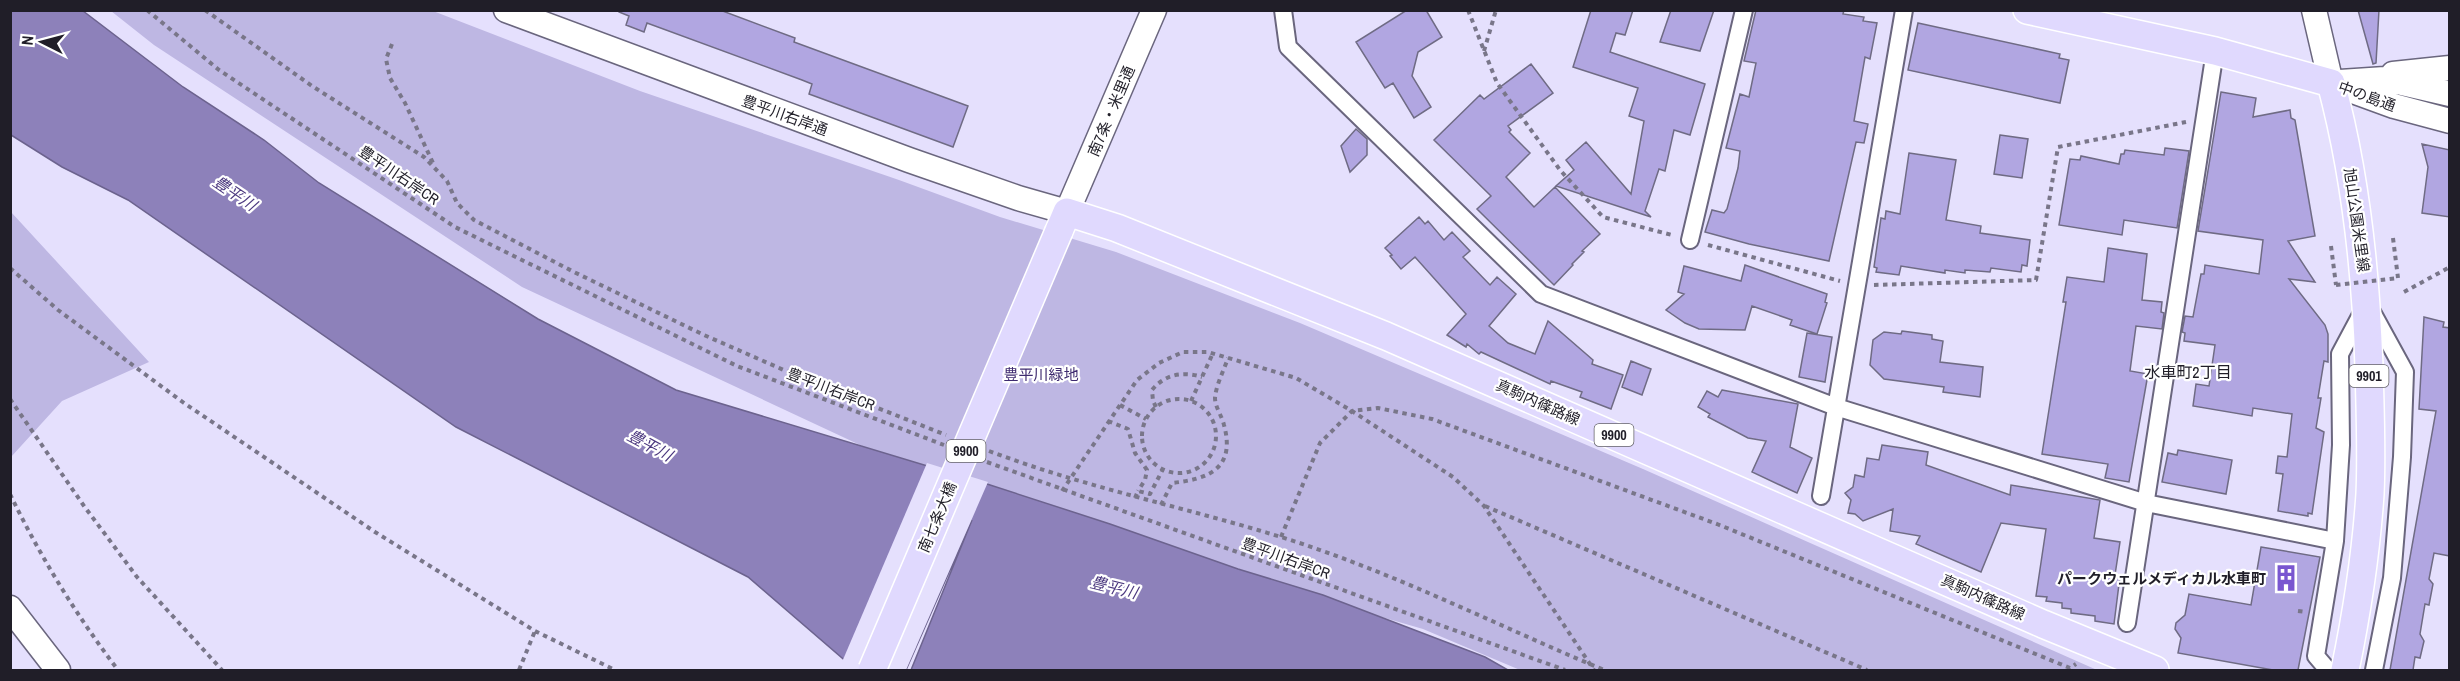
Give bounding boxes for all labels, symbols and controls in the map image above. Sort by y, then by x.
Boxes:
north arrow [12,12,72,72]
text: N [16,35,39,46]
street label: 南7条・米里通 [1082,62,1140,160]
street label: 中の島通 [2335,76,2399,116]
street label: 豊平川右岸通 [739,90,831,140]
street label: 豊平川右岸CR [355,140,443,210]
street label: 旭山公園米里線 [2339,167,2375,273]
water label: 豊平川 [209,170,263,217]
district label: 水車町2丁目 [2144,361,2232,383]
street label: 豊平川右岸CR [784,363,878,415]
park label: 豊平川緑地 [1003,364,1079,385]
road number: 9901 [2350,365,2388,387]
street label: 真駒内篠路線 [1493,374,1583,430]
water label: 豊平川 [624,424,678,467]
road number: 9900 [1594,424,1634,446]
road number: 9900 [946,440,986,462]
street label: 南七条大橋 [913,478,961,556]
street label: 豊平川右岸CR [1239,532,1333,584]
building icon: パークウェルメディカル水車町 [2271,563,2301,593]
place label: パークウェルメディカル水車町 [2057,568,2266,589]
street label: 真駒内篠路線 [1938,569,2028,625]
water label: 豊平川 [1088,571,1142,604]

